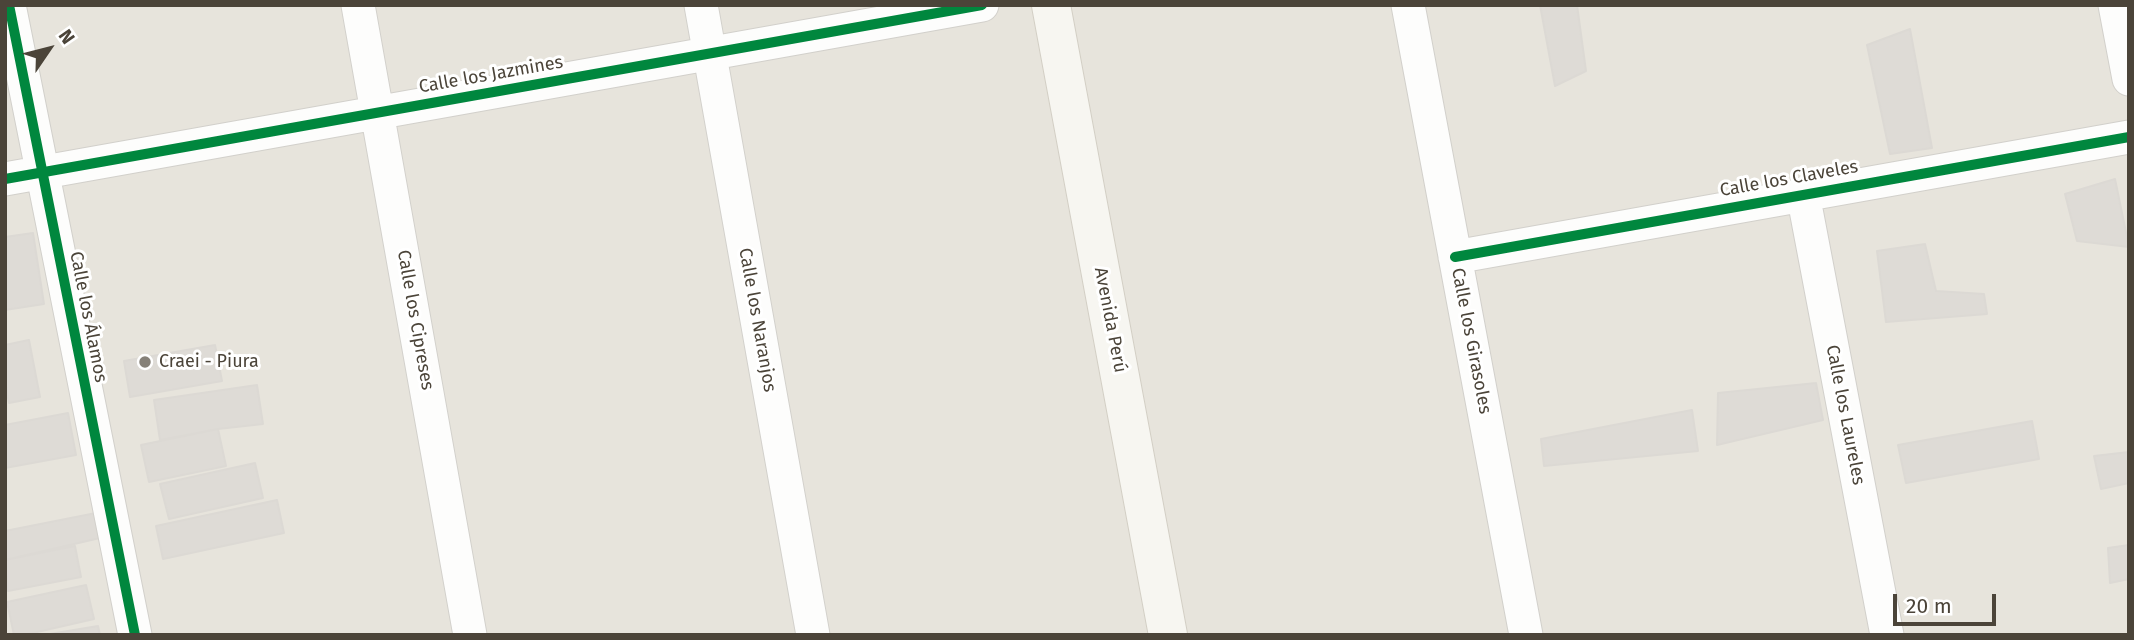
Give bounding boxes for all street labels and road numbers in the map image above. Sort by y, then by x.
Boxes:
street label: Calle los Jazmines [417,52,565,98]
street label: Calle los Claveles [1718,156,1860,202]
street label: Calle los Naranjos [734,246,780,394]
street label: Calle los Cipreses [392,248,438,392]
street label: Calle los Álamos [65,250,111,384]
street label: Avenida Perú [1089,265,1131,375]
street label: Calle los Girasoles [1446,266,1496,416]
street label: Calle los Laureles [1821,343,1869,487]

